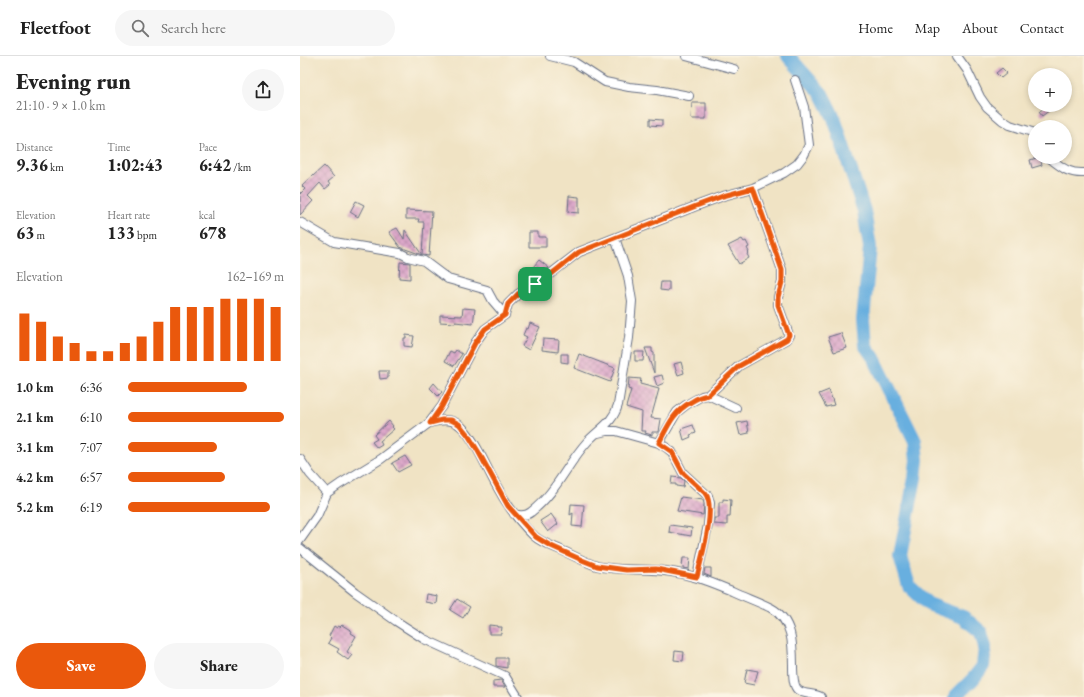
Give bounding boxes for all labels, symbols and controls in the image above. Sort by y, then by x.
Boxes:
search box [115,10,395,46]
text: Fleetfoot [20,15,91,40]
icon: search [129,17,151,39]
text: Search here [161,18,226,37]
text: Home [858,19,893,37]
text: Map [915,19,940,37]
text: About [962,19,998,37]
text: Contact [1020,19,1064,37]
text: Evening run [16,67,131,96]
map controls [1028,68,1072,164]
button: + [1028,68,1072,112]
button: share [242,69,284,111]
text: 21:10 · 9 × 1.0 km [16,97,106,114]
button: − [1028,120,1072,164]
text: Distance [16,140,53,154]
text: Time [107,140,130,154]
text: Pace [199,140,217,154]
text: 9.36 [16,154,48,176]
text: 1:02:43 [107,154,163,176]
text: 6:42 [199,154,231,176]
text: km [48,160,64,174]
text: /km [231,160,251,174]
text: Elevation [16,208,56,222]
text: Heart rate [107,208,150,222]
text: kcal [199,208,215,222]
text: 63 [16,222,34,244]
text: 133 [107,222,135,244]
text: 678 [199,222,226,244]
text: m [34,228,45,242]
text: bpm [135,228,157,242]
pin [518,267,552,301]
text: Elevation [16,268,63,285]
text: 162–169 m [227,268,284,285]
icon: arrive [524,273,546,295]
text: 1.0 km [16,379,54,396]
text: 6:36 [80,379,102,396]
text: 2.1 km [16,409,54,426]
text: 6:10 [80,409,102,426]
text: 3.1 km [16,439,54,456]
text: 7:07 [80,439,102,456]
text: 4.2 km [16,469,54,486]
text: 6:57 [80,469,102,486]
text: 5.2 km [16,499,54,516]
text: 6:19 [80,499,102,516]
button: Save [16,643,146,689]
button: Share [154,643,284,689]

